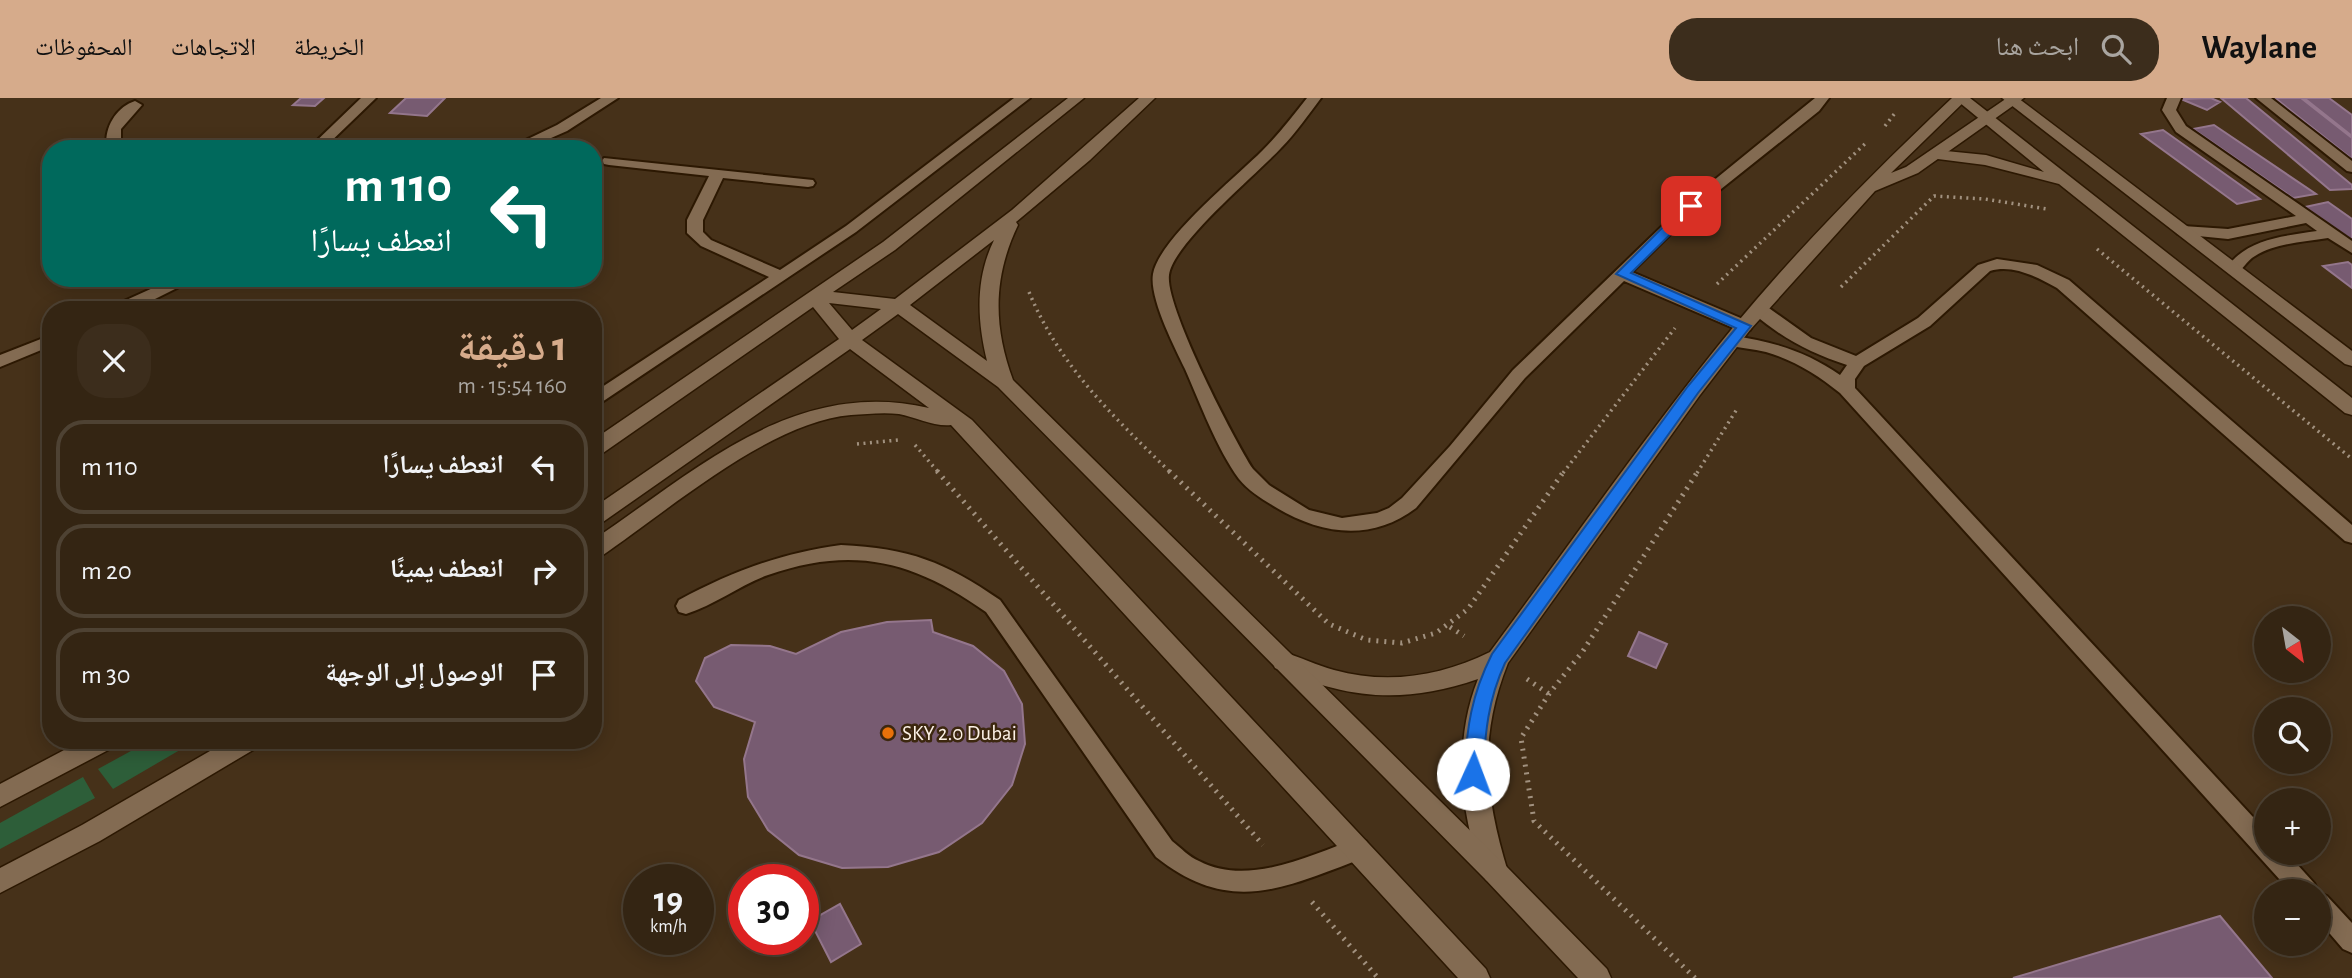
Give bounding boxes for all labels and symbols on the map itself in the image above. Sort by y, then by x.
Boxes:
pin [1661,176,1721,236]
north arrow [2254,606,2331,682]
place label: SKY 2.0 Dubai [902,723,1017,744]
marker: SKY 2.0 Dubai [880,725,896,741]
position arrow [1436,737,1510,811]
speed limit sign: 30 [728,864,819,955]

